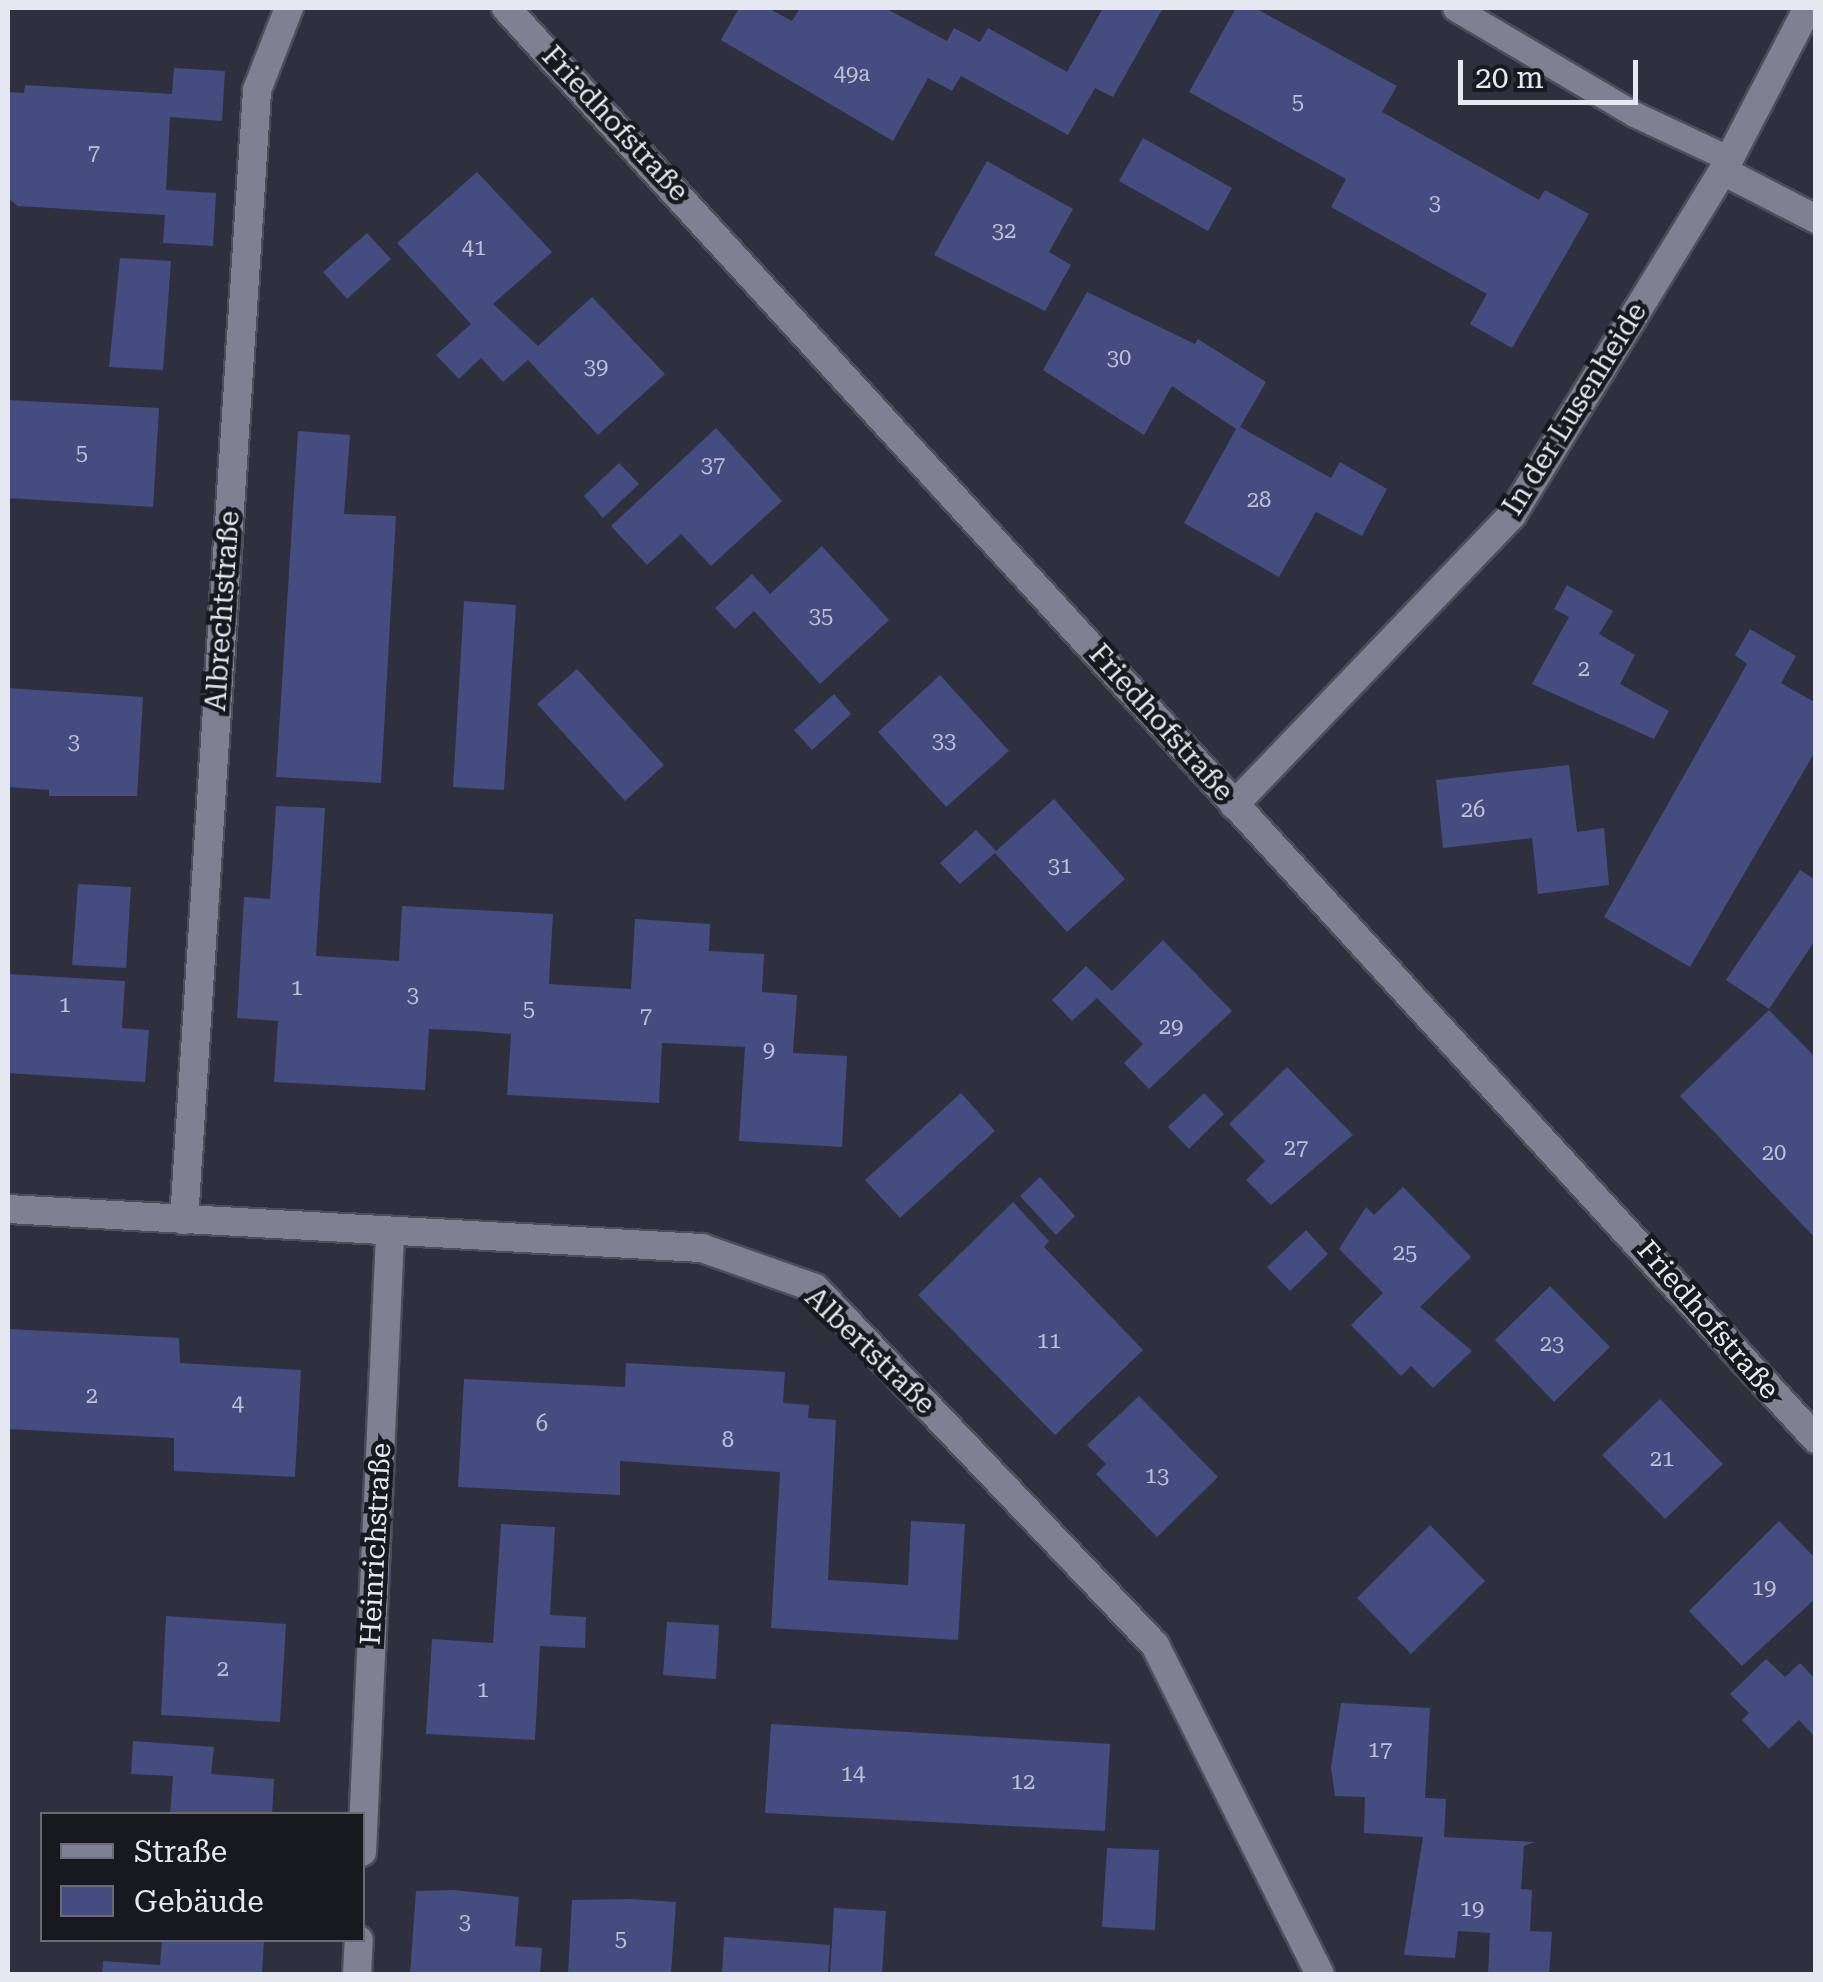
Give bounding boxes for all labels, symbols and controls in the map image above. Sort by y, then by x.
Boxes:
street label: Friedhofstraße [535,40,695,208]
scale bar [1463,40,1643,102]
text: 20 m [1475,60,1544,95]
house number: 49a [834,61,870,87]
house number: 5 [1292,89,1304,115]
house number: 7 [88,140,100,166]
house number: 3 [1429,190,1441,216]
house number: 32 [992,218,1016,244]
house number: 41 [462,235,486,261]
street label: In der Lusenheide [1496,297,1654,521]
house number: 30 [1107,345,1131,371]
house number: 39 [584,354,608,380]
house number: 5 [76,440,88,466]
house number: 37 [701,452,725,478]
house number: 28 [1247,487,1271,513]
street label: Albrechtstraße [199,510,247,712]
house number: 35 [809,603,833,629]
street label: Friedhofstraße [1082,638,1240,808]
house number: 2 [1578,656,1590,682]
house number: 33 [932,728,956,754]
house number: 3 [68,729,80,755]
house number: 26 [1461,797,1485,823]
house number: 31 [1048,853,1072,879]
house number: 1 [291,975,303,1001]
house number: 3 [407,982,419,1008]
house number: 1 [59,992,71,1018]
house number: 5 [523,996,535,1022]
house number: 7 [640,1003,652,1029]
house number: 29 [1159,1014,1183,1040]
house number: 9 [763,1037,775,1063]
house number: 27 [1284,1135,1308,1161]
house number: 20 [1762,1140,1786,1166]
street label: Friedhofstraße [1630,1234,1786,1406]
house number: 25 [1393,1240,1417,1266]
street label: Albertstraße [798,1281,942,1421]
house number: 11 [1037,1328,1061,1354]
house number: 23 [1540,1331,1564,1357]
house number: 2 [86,1383,98,1409]
house number: 4 [232,1391,244,1417]
house number: 6 [536,1411,548,1437]
house number: 8 [722,1427,734,1453]
street label: Heinrichstraße [354,1442,398,1646]
house number: 21 [1650,1446,1674,1472]
house number: 13 [1145,1463,1169,1489]
house number: 19 [1752,1575,1776,1601]
house number: 2 [217,1656,229,1682]
house number: 1 [477,1677,489,1703]
house number: 17 [1368,1737,1392,1763]
house number: 14 [841,1761,865,1787]
house number: 12 [1011,1769,1035,1795]
legend [40,1812,365,1942]
text: Straße [134,1834,227,1869]
text: Gebäude [134,1884,264,1919]
house number: 19 [1460,1896,1484,1922]
house number: 3 [459,1909,471,1935]
house number: 5 [615,1926,627,1952]

